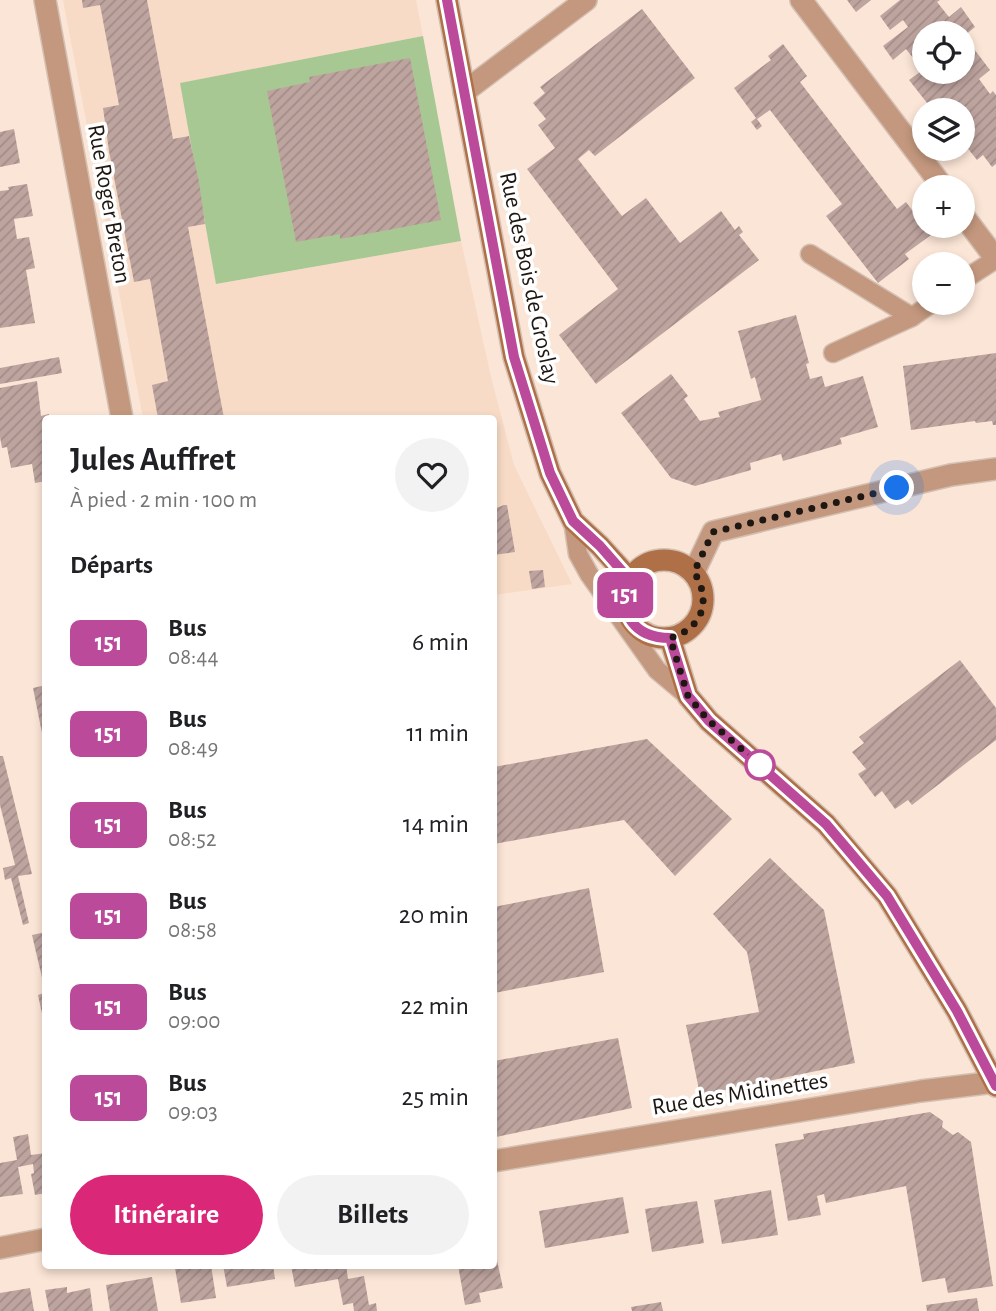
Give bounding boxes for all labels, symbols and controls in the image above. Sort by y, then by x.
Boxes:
map controls [912,21,975,315]
button: locate [912,21,975,84]
button: layers [912,98,975,161]
street label: Rue Roger Breton [83,122,135,286]
street label: Rue des Bois de Groslay [495,170,563,386]
button: + [912,175,975,238]
button: − [912,252,975,315]
button: heart [395,438,469,512]
text: Jules Auffret [70,444,236,477]
your location [879,470,914,505]
text: À pied · 2 min · 100 m [70,489,257,512]
text: Départs [70,552,153,578]
line badge: 151 [585,572,665,618]
text: 151 [611,583,639,607]
text: Bus [168,615,207,641]
text: 6 min [412,629,469,655]
text: 151 [95,631,122,655]
text: 08:44 [168,646,218,669]
text: Bus [168,706,207,732]
text: 11 min [406,720,469,746]
text: 151 [95,722,122,746]
text: 08:49 [168,737,218,760]
unlabelled marker [745,750,775,780]
text: Bus [168,797,207,823]
text: 14 min [403,811,469,837]
text: 151 [95,813,122,837]
text: 08:52 [168,828,216,851]
text: Bus [168,888,207,914]
text: 20 min [399,902,469,928]
text: 151 [95,904,122,928]
text: 08:58 [168,919,217,942]
text: Bus [168,979,207,1005]
text: 22 min [401,993,469,1019]
text: 151 [95,995,122,1019]
text: 09:00 [168,1010,221,1033]
street label: Rue des Midinettes [650,1068,830,1120]
text: Bus [168,1070,207,1096]
text: 25 min [402,1084,469,1110]
text: 151 [95,1086,122,1110]
text: 09:03 [168,1101,218,1124]
button: Itinéraire [70,1175,263,1255]
button: Billets [277,1175,469,1255]

